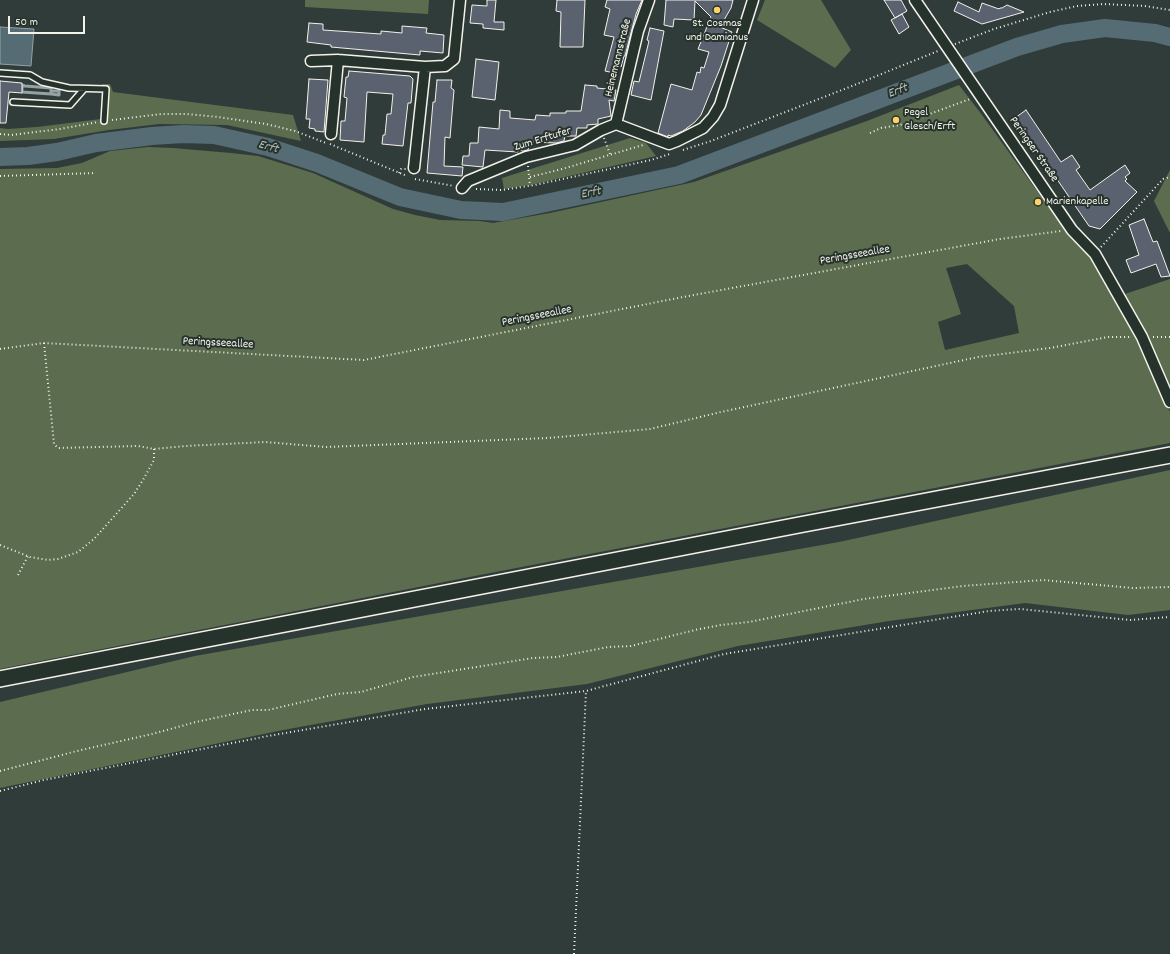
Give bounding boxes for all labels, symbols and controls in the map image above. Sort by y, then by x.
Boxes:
marker: St. Cosmas und Damianus [712,5,722,15]
scale bar [10,8,87,34]
text: 50 m [15,14,38,31]
street label: Heinemannstraße [602,17,636,99]
place label: St. Cosmas und Damianus [686,17,748,45]
water label: Erft [886,81,910,103]
place label: Pegel Glesch/Erft [904,106,956,134]
marker: Pegel Glesch/Erft [891,115,901,125]
street label: Peringser Straße [1005,115,1061,185]
street label: Zum Erftufer [513,124,573,156]
water label: Erft [256,138,280,158]
water label: Erft [580,184,602,204]
place label: Marienkapelle [1046,195,1108,209]
marker: Marienkapelle [1033,197,1043,207]
street label: Peringsseeallee [819,243,891,269]
street label: Peringsseeallee [501,303,573,331]
street label: Peringsseeallee [182,335,254,353]

